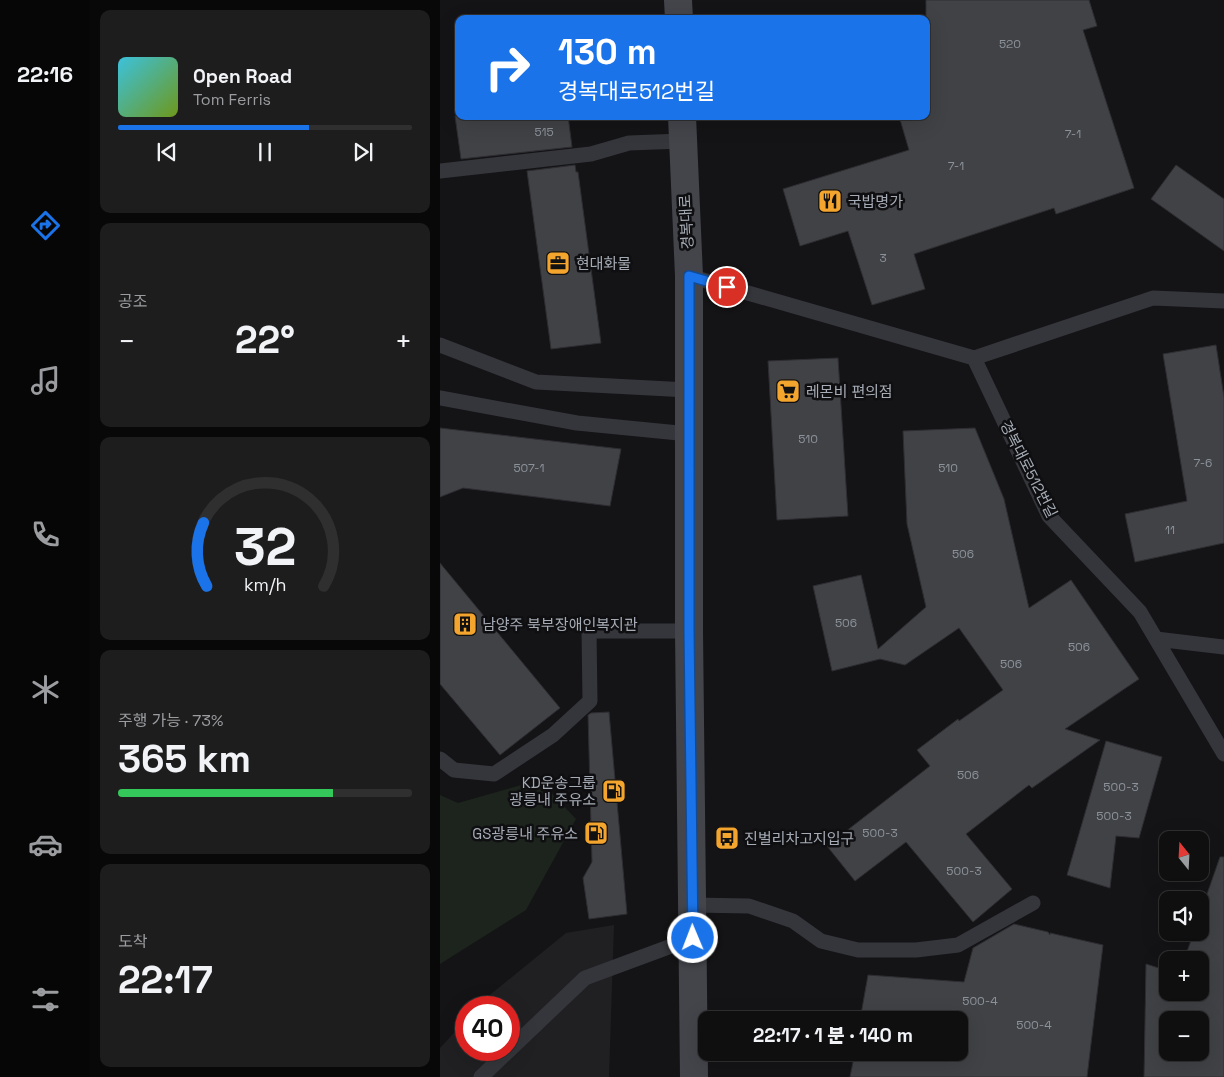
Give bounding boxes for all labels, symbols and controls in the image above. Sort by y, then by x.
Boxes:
text: 130 m [558,30,657,74]
icon: right [475,35,540,100]
house number: 520 [999,36,1021,52]
text: 22:16 [17,60,73,88]
text: Open Road [193,64,292,89]
text: 경복대로512번길 [558,77,715,105]
text: Tom Ferris [193,89,271,110]
house number: 515 [534,124,554,140]
house number: 7-1 [1065,126,1081,142]
icon: previous [153,138,181,166]
icon: pause [251,138,279,166]
icon: next [349,138,377,166]
house number: 7-1 [948,158,964,174]
restaurant icon: 국밥명가 [817,188,843,214]
place label: 국밥명가 [848,192,903,211]
street label: 경복대로 [675,194,697,250]
icon: directions [28,208,63,243]
office icon: 현대화물 [545,250,571,276]
house number: 3 [879,250,887,266]
place label: 현대화물 [576,254,631,273]
pin [706,266,748,308]
icon: arrive [713,273,741,301]
text: 공조 [118,291,147,312]
text: 22° [235,316,295,364]
text: − [118,323,135,359]
text: + [395,323,412,359]
icon: music [28,363,63,398]
supermarket icon: 레몬비 편의점 [775,378,801,404]
place label: 레몬비 편의점 [806,382,893,401]
street label: 경복대로512번길 [996,417,1062,521]
house number: 510 [798,431,818,447]
house number: 7-6 [1194,455,1212,471]
house number: 507-1 [513,460,545,476]
house number: 510 [938,460,958,476]
text: 32 [234,514,296,580]
icon: phone [28,517,63,552]
house number: 11 [1165,522,1175,538]
house number: 506 [952,546,974,562]
text: km/h [244,573,286,596]
building icon: 남양주 북부장애인복지관 [452,611,478,637]
place label: 남양주 북부장애인복지관 [482,615,638,634]
house number: 506 [835,615,857,631]
house number: 506 [1068,639,1090,655]
house number: 506 [1000,656,1022,672]
icon: climate [28,672,63,707]
text: 주행 가능 · 73% [118,710,223,731]
text: 365 km [118,735,251,783]
house number: 506 [957,767,979,783]
place label: KD운송그룹 광릉내 주유소 [509,773,596,809]
fuel station icon: KD운송그룹 광릉내 주유소 [601,778,627,804]
house number: 500-3 [1103,779,1139,795]
house number: 500-3 [1096,808,1132,824]
fuel station icon: GS광릉내 주유소 [583,820,609,846]
place label: GS광릉내 주유소 [472,824,578,843]
bus stop icon: 진벌리차고지입구 [714,825,740,851]
house number: 500-3 [862,825,898,841]
icon: car [28,827,63,862]
place label: 진벌리차고지입구 [744,829,854,848]
north arrow [1159,831,1209,881]
map controls [1159,831,1209,1061]
house number: 500-3 [946,863,982,879]
button: sound [1159,891,1209,941]
position arrow [666,911,718,963]
text: 도착 [118,931,147,952]
button: + [1159,951,1209,1001]
text: 22:17 [118,956,213,1004]
icon: filters [28,982,63,1017]
house number: 500-4 [962,993,998,1009]
speed limit sign: 40 [455,996,520,1061]
button: − [1159,1011,1209,1061]
house number: 500-4 [1016,1017,1052,1033]
text: 22:17 · 1 분 · 140 m [753,1023,913,1048]

